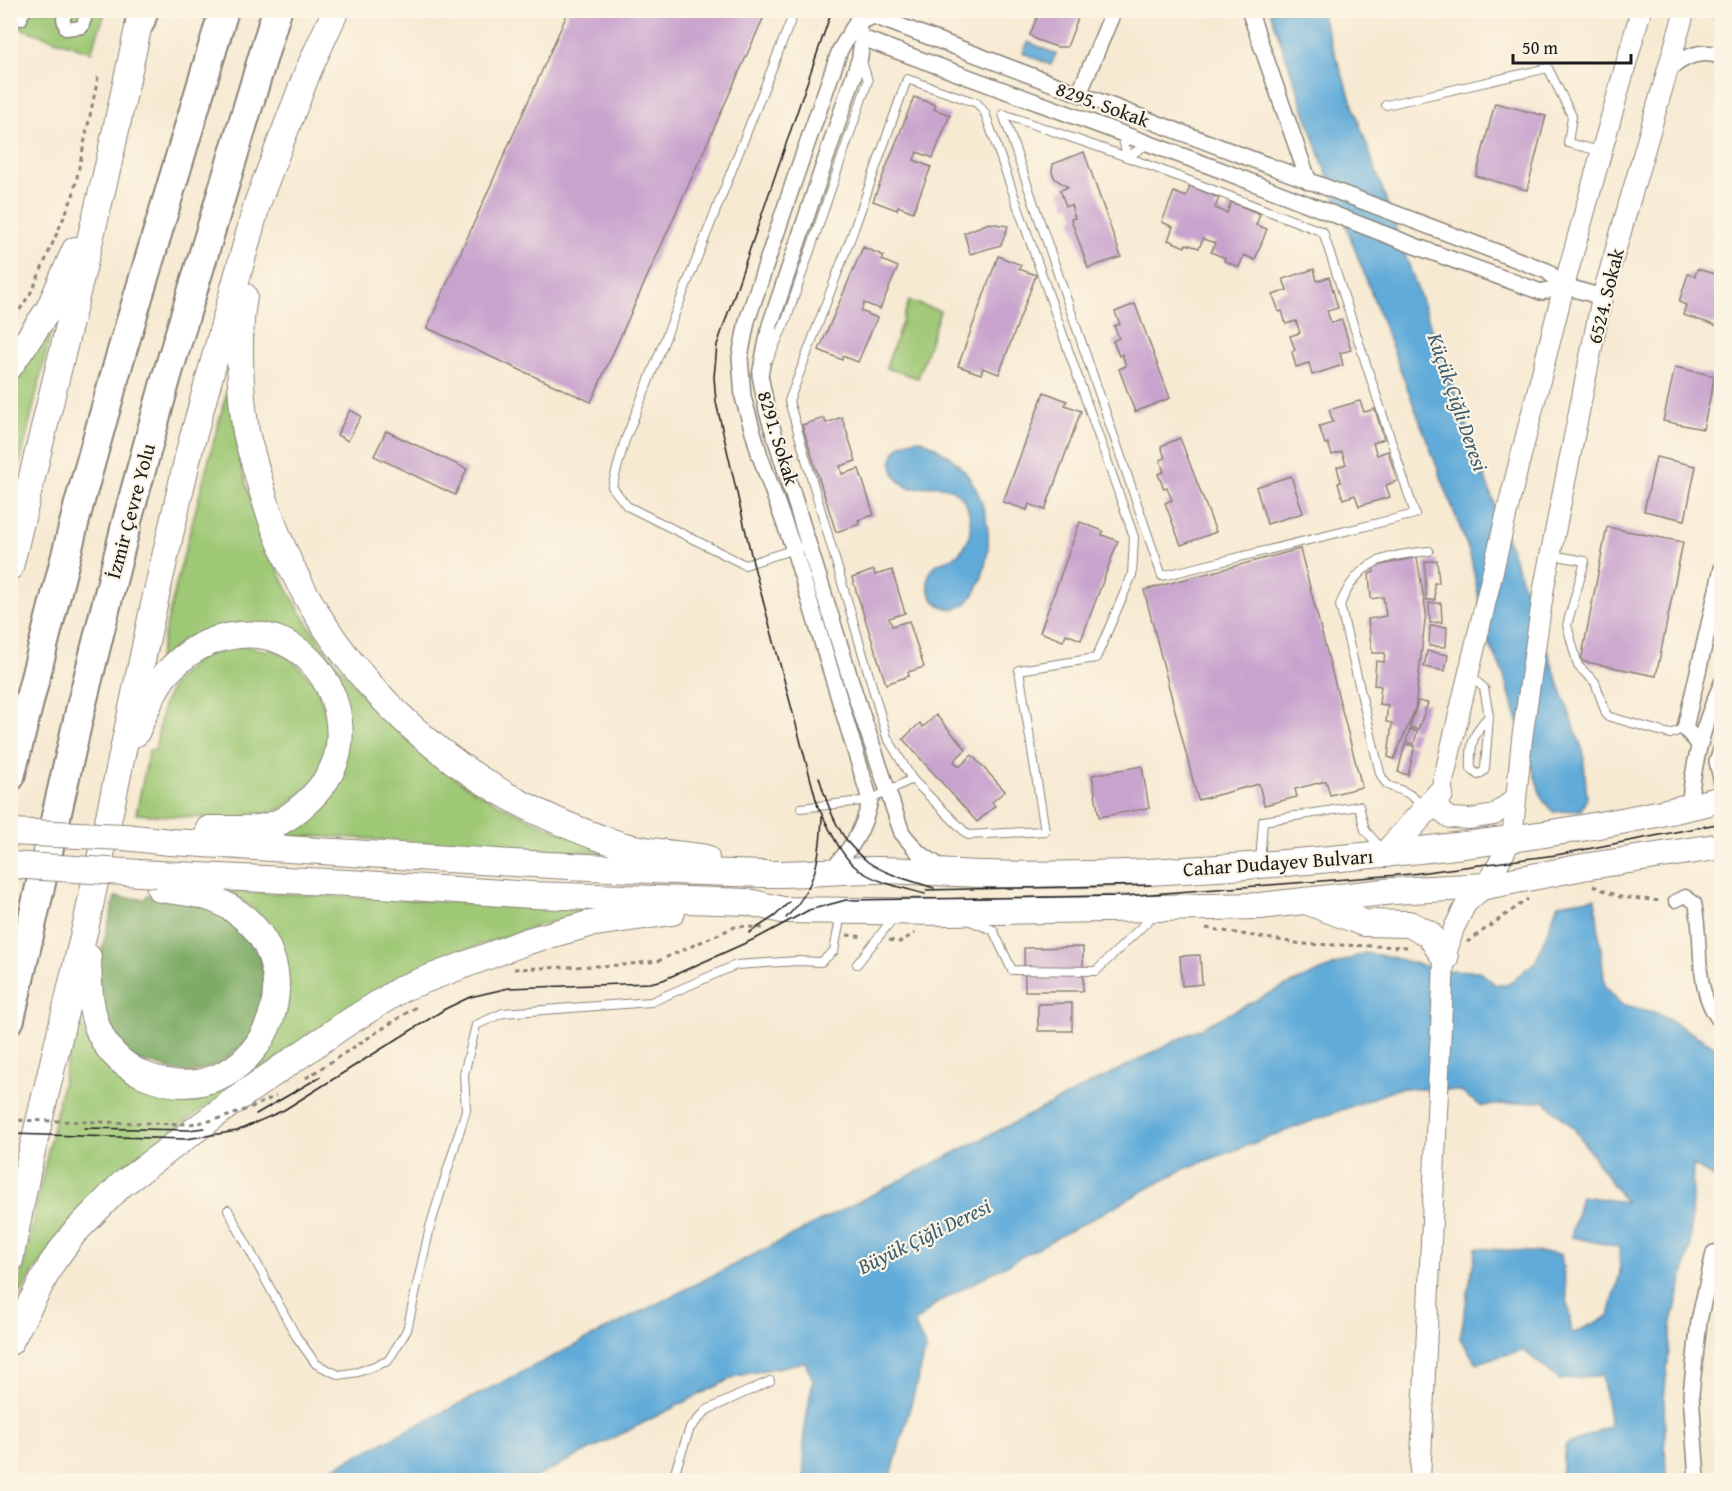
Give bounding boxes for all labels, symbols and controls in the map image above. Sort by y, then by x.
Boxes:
scale bar [1513,27,1632,65]
text: 50 m [1522,34,1558,61]
street label: 8295. Sokak [1052,74,1155,135]
street label: 6524. Sokak [1579,244,1631,347]
water label: Küçük Çiğli Deresi [1420,328,1496,476]
street label: 8291. Sokak [751,387,807,490]
street label: İzmir Çevre Yolu [98,440,162,582]
street label: Cahar Dudayev Bulvarı [1182,841,1375,883]
water label: Büyük Çiğli Deresi [851,1190,996,1282]

